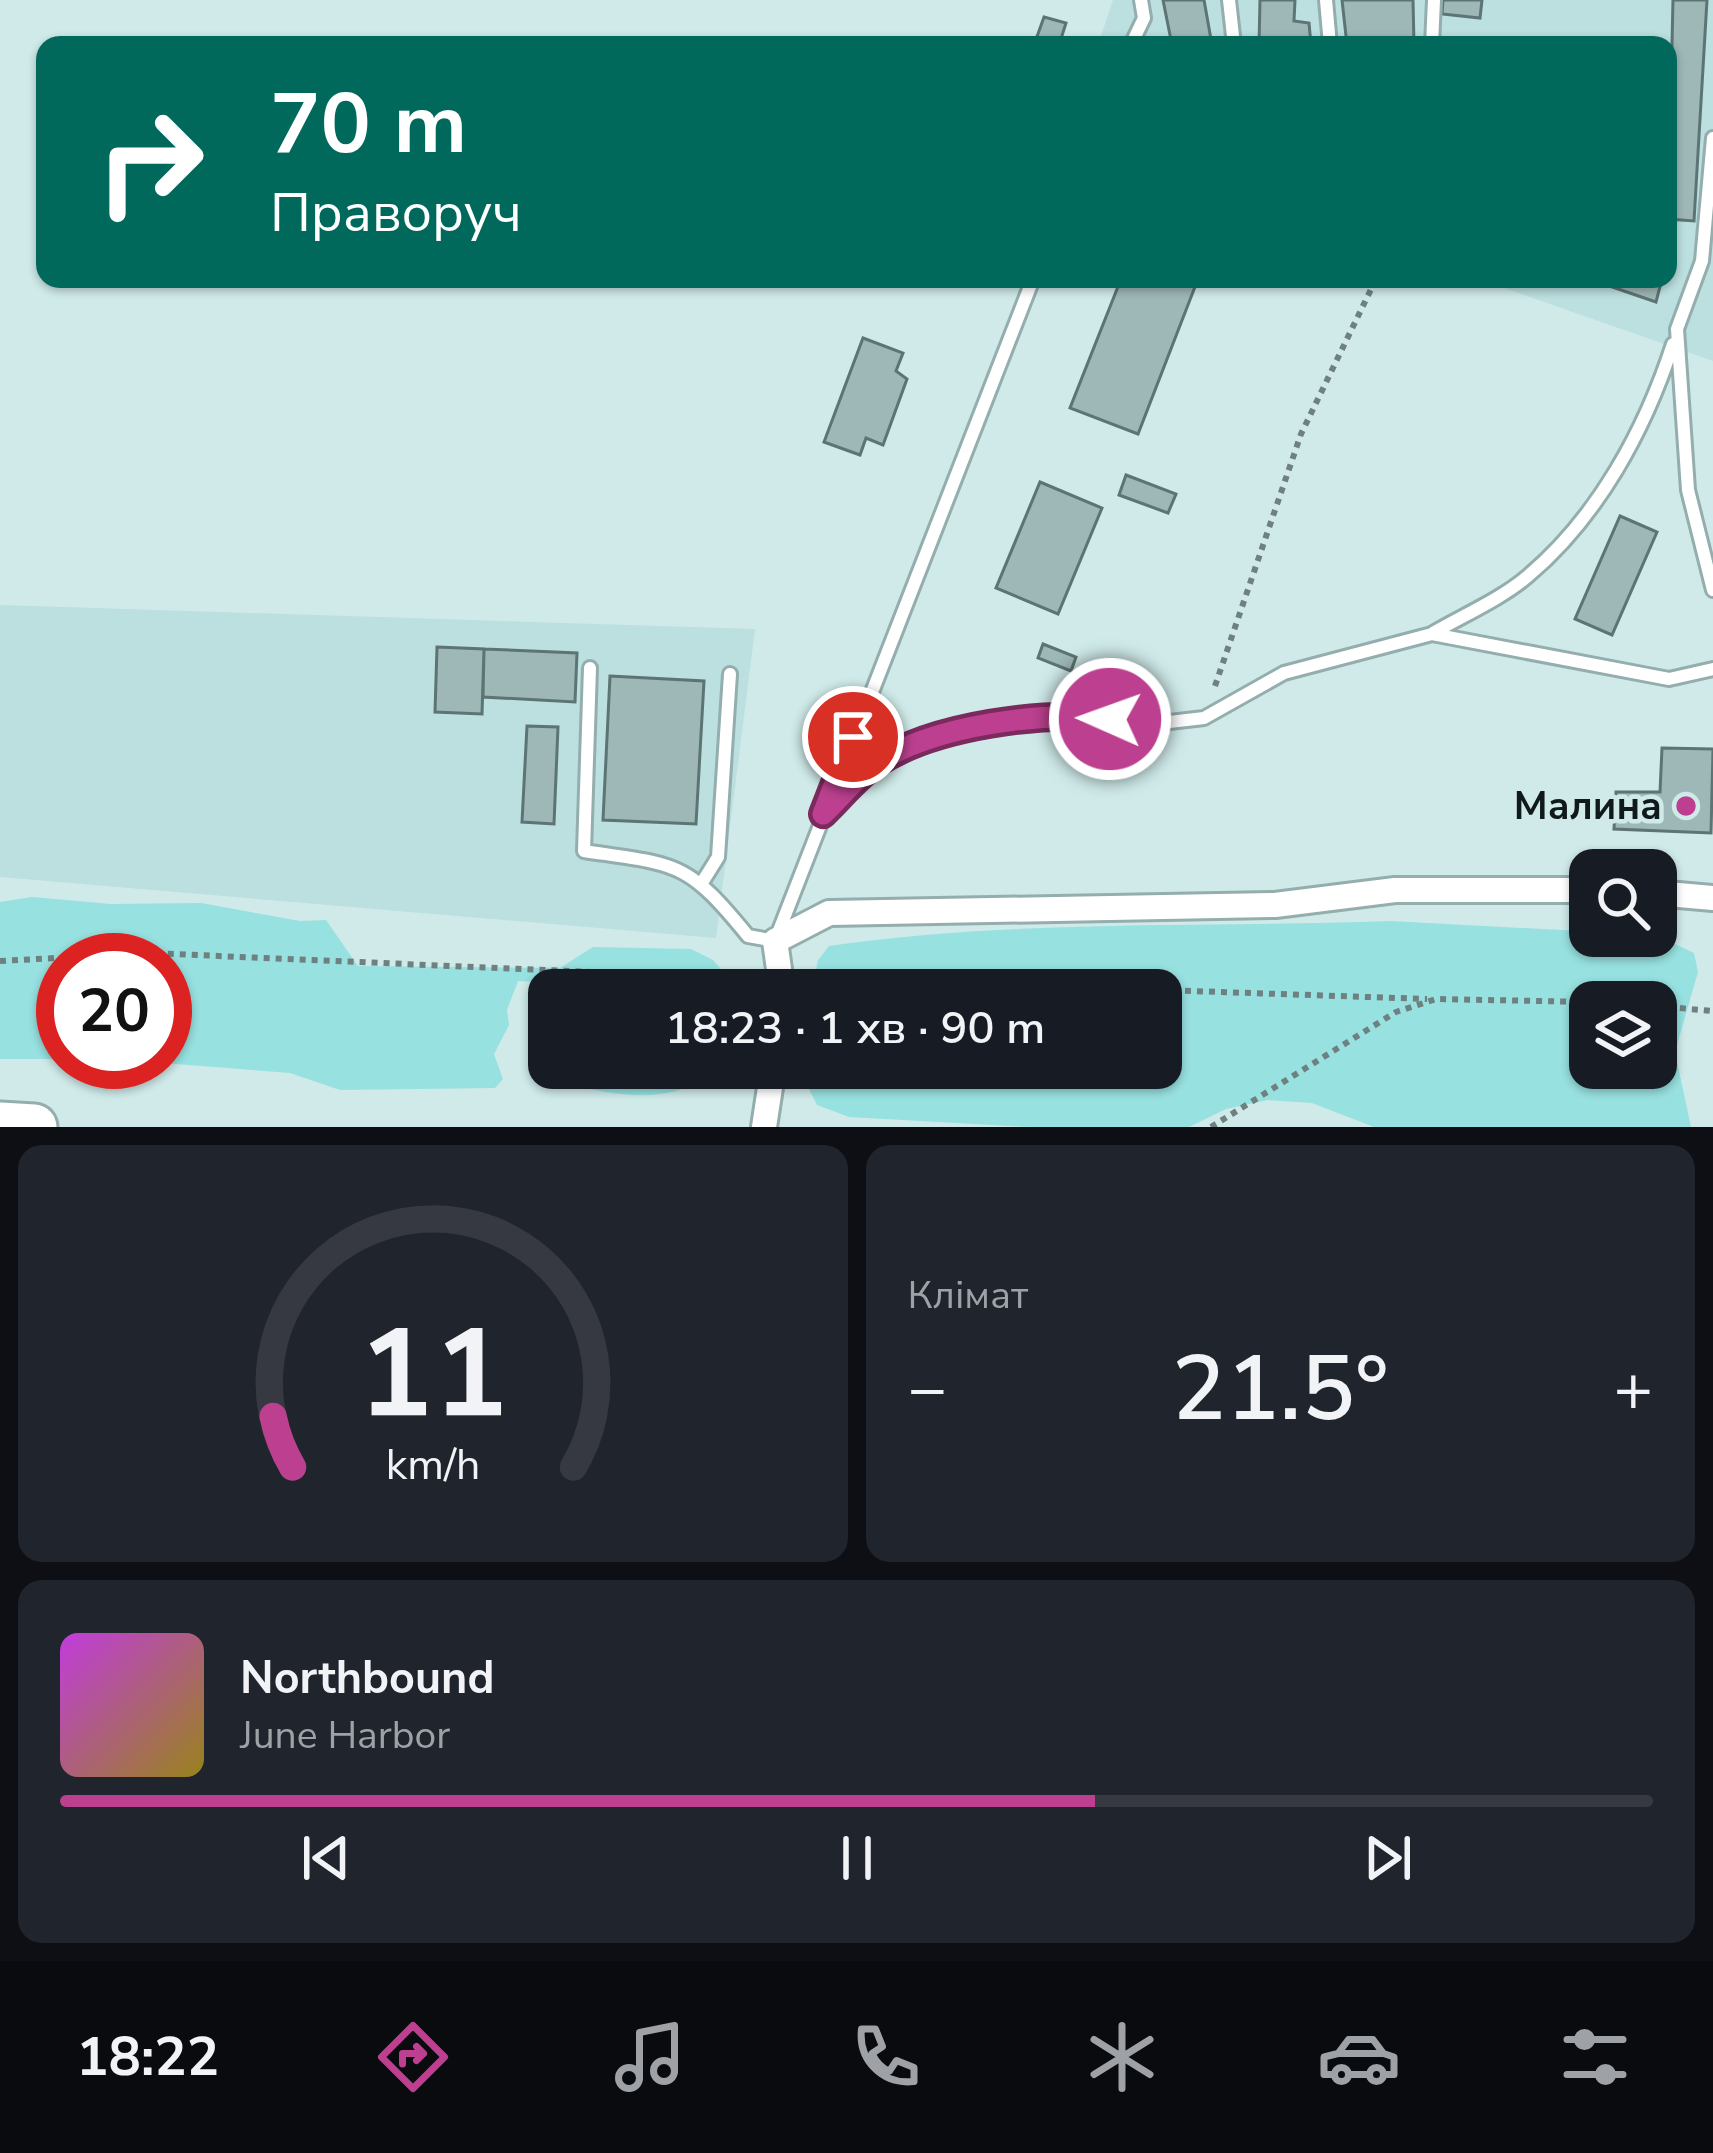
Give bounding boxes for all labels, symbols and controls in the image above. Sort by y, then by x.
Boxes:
text: 70 m [270,67,467,182]
icon: right [72,84,228,240]
text: Праворуч [270,176,522,250]
position arrow [1047,656,1173,782]
pin [802,686,904,788]
icon: arrive [820,704,886,770]
place label: Малина [1514,780,1662,833]
marker: Малина [1673,793,1699,819]
map controls [1569,849,1677,1089]
button: search [1569,849,1677,957]
speed limit sign: 20 [36,933,192,1089]
button: layers [1569,981,1677,1089]
text: 18:23 · 1 хв · 90 m [665,998,1045,1059]
text: Клімат [908,1269,1028,1322]
text: 11 [358,1290,508,1460]
text: 21.5° [1172,1328,1389,1451]
text: − [908,1344,947,1434]
text: + [1613,1344,1653,1434]
text: km/h [385,1435,480,1493]
text: Northbound [240,1648,494,1709]
text: June Harbor [240,1709,450,1762]
icon: previous [293,1825,359,1891]
icon: pause [824,1825,890,1891]
icon: next [1355,1825,1421,1891]
icon: directions [371,2015,455,2099]
icon: music [608,2015,692,2099]
icon: phone [844,2015,928,2099]
icon: climate [1080,2015,1164,2099]
icon: car [1317,2015,1401,2099]
icon: filters [1553,2015,1637,2099]
text: 18:22 [76,2020,219,2094]

